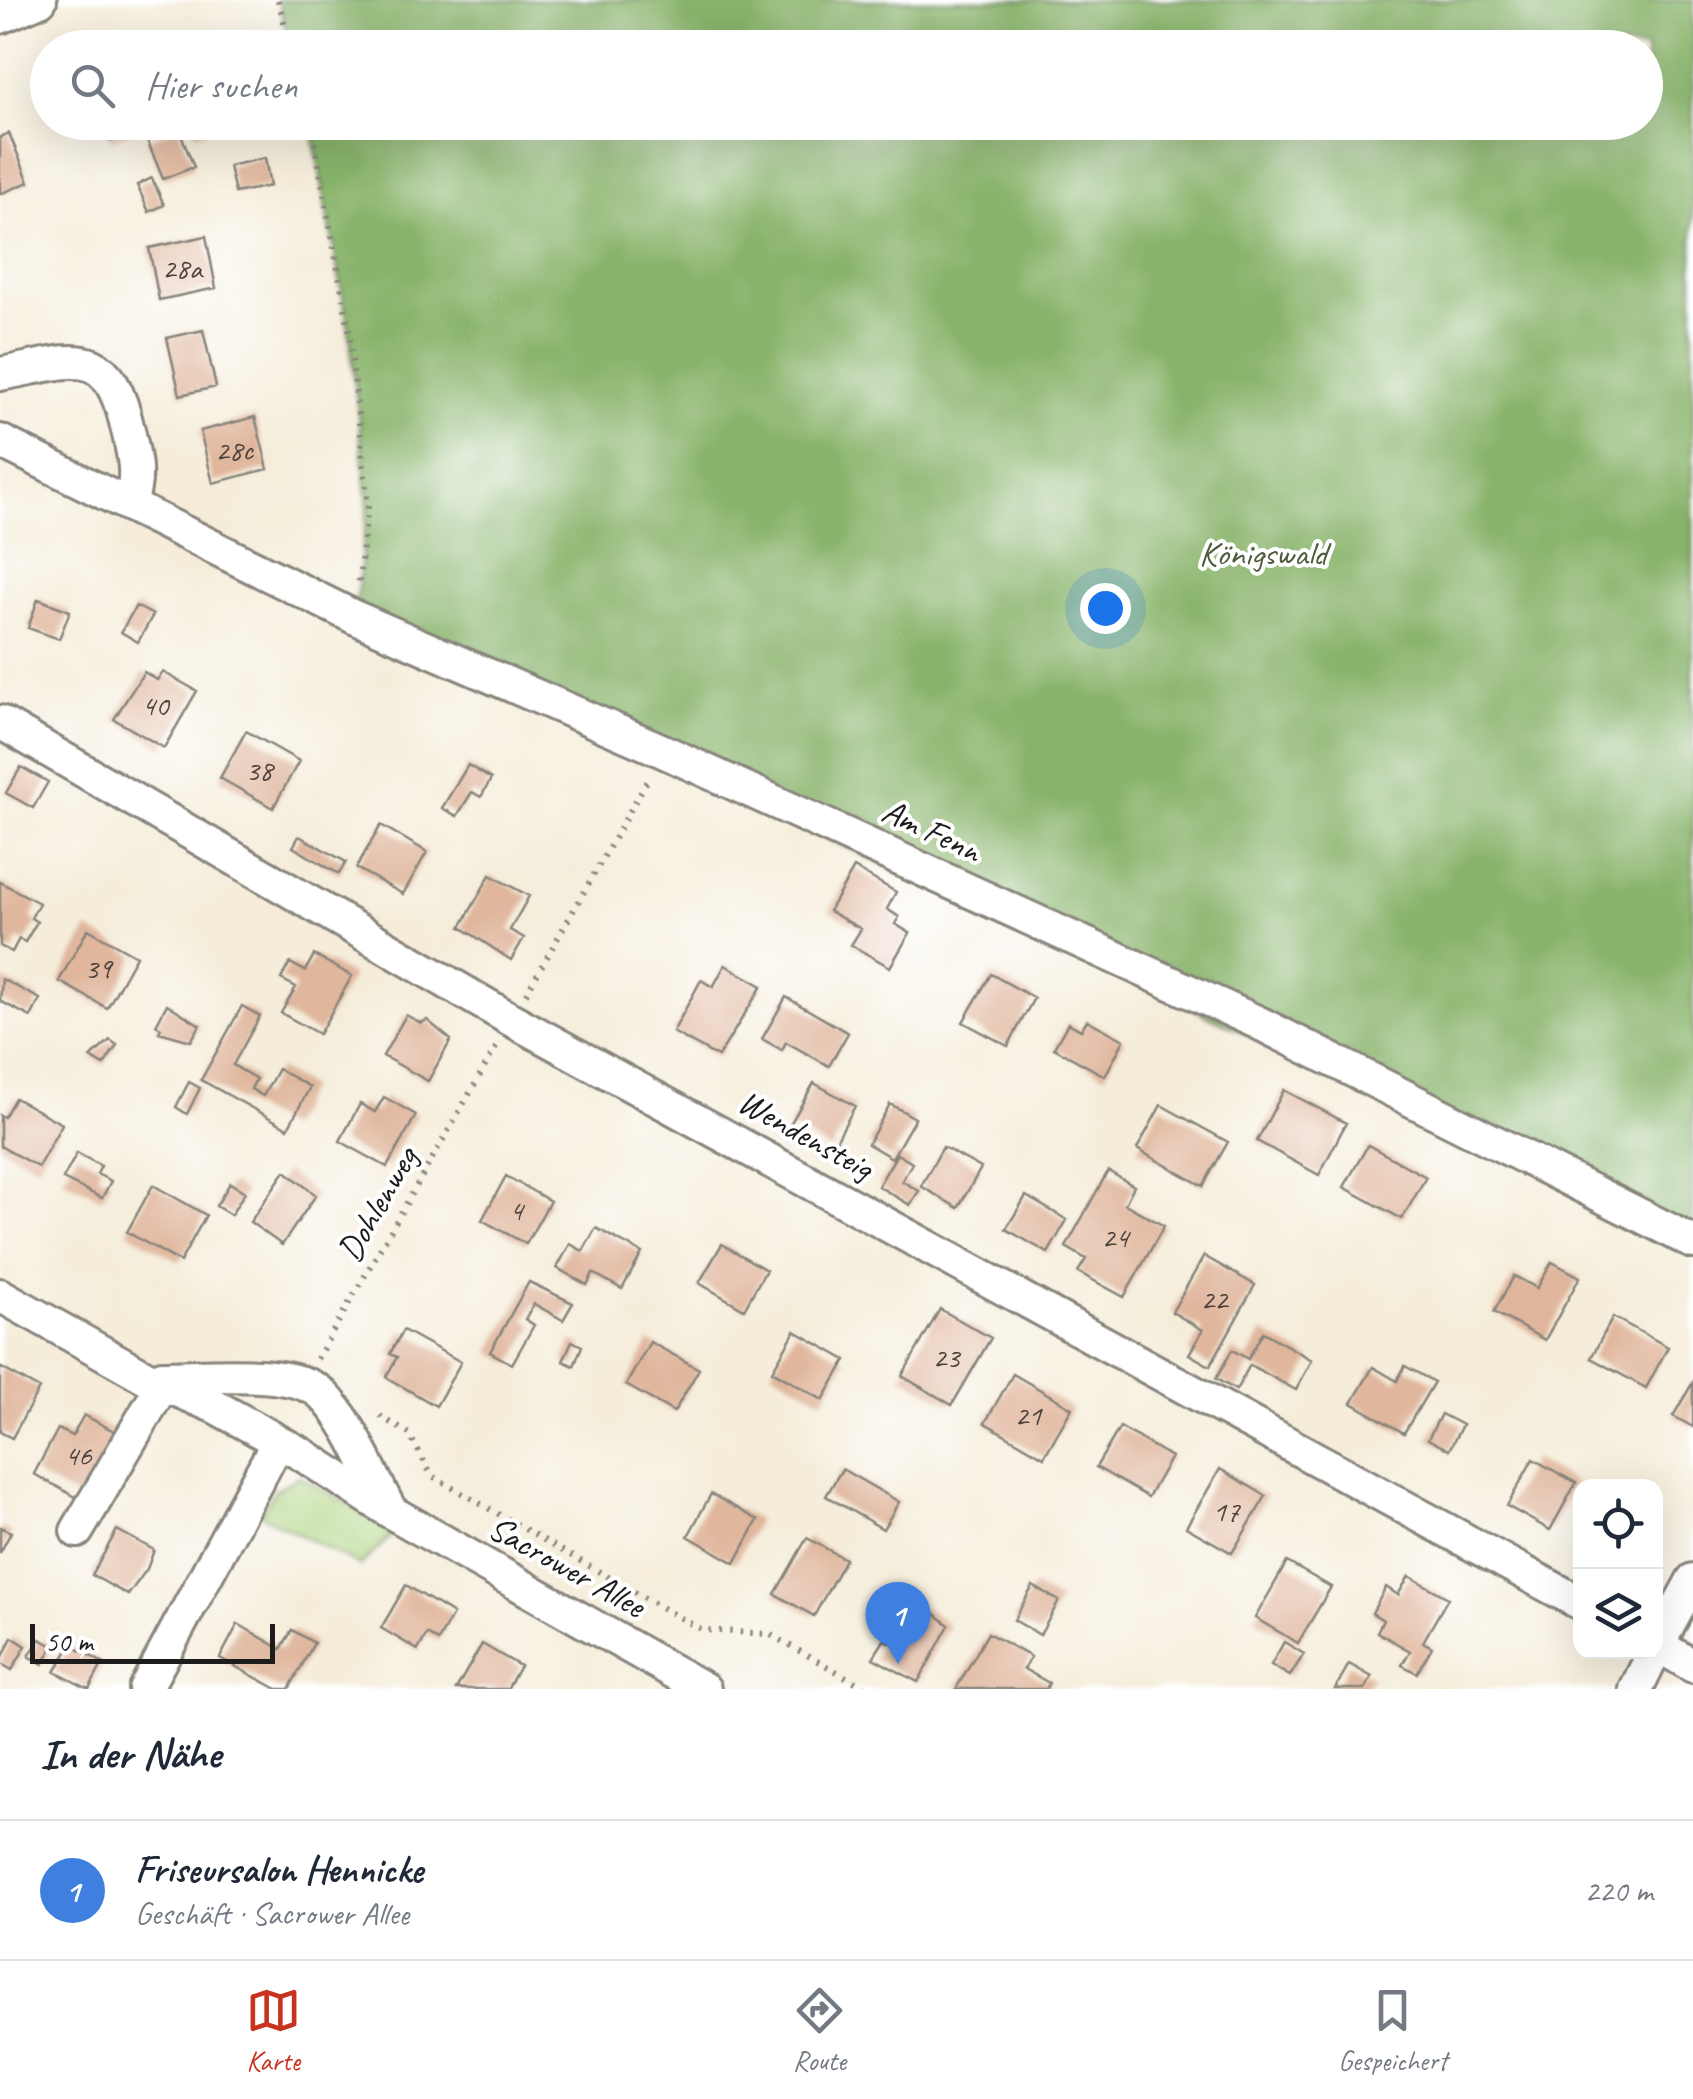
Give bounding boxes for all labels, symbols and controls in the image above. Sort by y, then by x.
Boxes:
search box [30,30,1663,140]
icon: search [65,58,120,113]
text: Hier suchen [145,62,297,109]
house number: 28a [162,249,204,287]
house number: 28c [215,431,254,469]
park label: Königswald [1199,531,1332,576]
your location [1080,583,1131,634]
house number: 40 [142,686,171,724]
house number: 38 [246,751,275,789]
street label: Am Fenn [875,788,990,874]
house number: 39 [85,949,114,987]
street label: Wendensteig [730,1079,883,1191]
street label: Dohlenweg [327,1137,429,1269]
house number: 4 [509,1191,525,1229]
house number: 24 [1102,1218,1131,1256]
house number: 22 [1201,1280,1230,1318]
house number: 23 [933,1338,962,1376]
house number: 21 [1015,1396,1043,1434]
house number: 46 [65,1436,93,1474]
map controls [1573,1479,1663,1659]
button: locate [1573,1479,1663,1569]
house number: 17 [1213,1492,1241,1530]
street label: Sacrower Allee [481,1505,655,1629]
button: layers [1573,1569,1663,1659]
pin: 1 [866,1582,930,1664]
scale bar [30,1619,275,1664]
text: 50 m [45,1624,93,1659]
text: In der Nähe [40,1728,221,1781]
text: Friseursalon Hennicke [135,1846,423,1893]
text: 1 [65,1870,80,1911]
text: 220 m [1584,1870,1653,1911]
text: Geschäft · Sacrower Allee [135,1893,409,1934]
tab: Karte [246,1983,301,2078]
tab: Route [792,1983,847,2078]
tab: Gespeichert [1338,1983,1447,2078]

